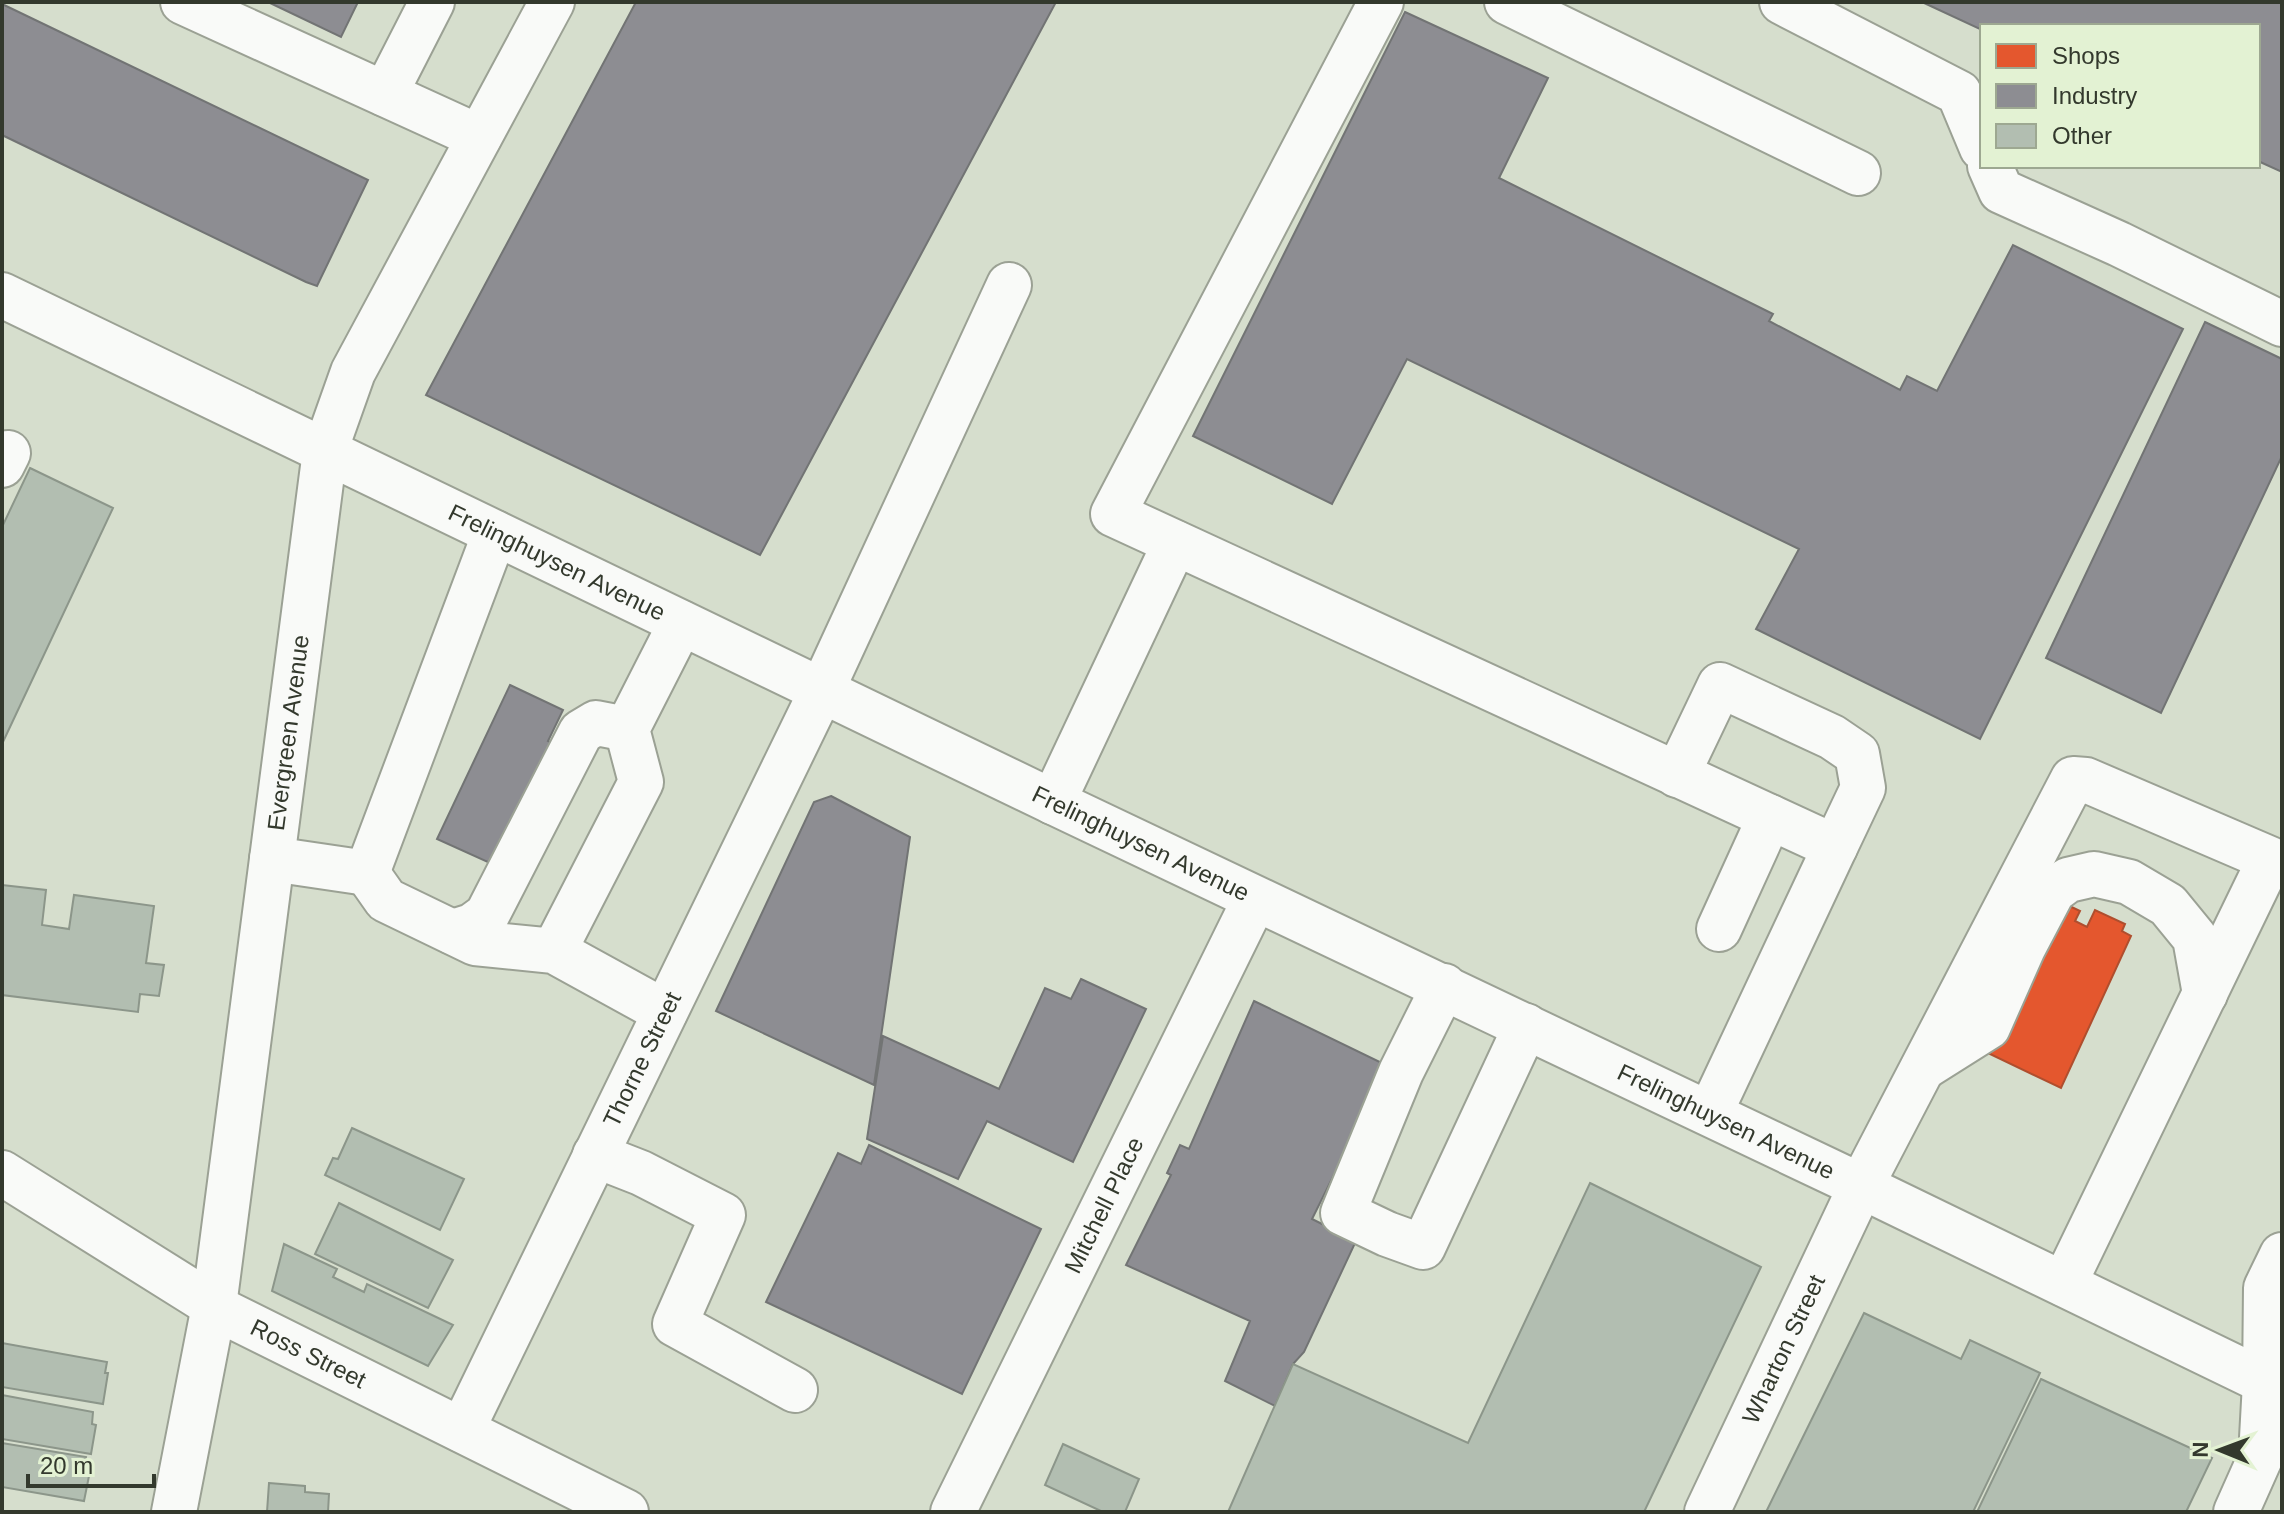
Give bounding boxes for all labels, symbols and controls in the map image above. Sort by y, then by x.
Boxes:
legend [1980,24,2260,168]
text: Shops [2052,42,2120,69]
text: Industry [2052,82,2137,109]
text: Other [2052,122,2112,149]
street label: Frelinghuysen Avenue [444,498,670,626]
street label: Evergreen Avenue [262,633,314,832]
street label: Frelinghuysen Avenue [1028,780,1254,906]
street label: Thorne Street [598,987,686,1131]
street label: Frelinghuysen Avenue [1613,1058,1839,1184]
street label: Mitchell Place [1059,1133,1149,1277]
street label: Wharton Street [1737,1270,1830,1428]
street label: Ross Street [246,1313,371,1394]
north arrow [2180,1410,2260,1490]
scale bar [28,1438,154,1488]
text: N [2188,1441,2213,1458]
text: 20 m [40,1452,93,1479]

